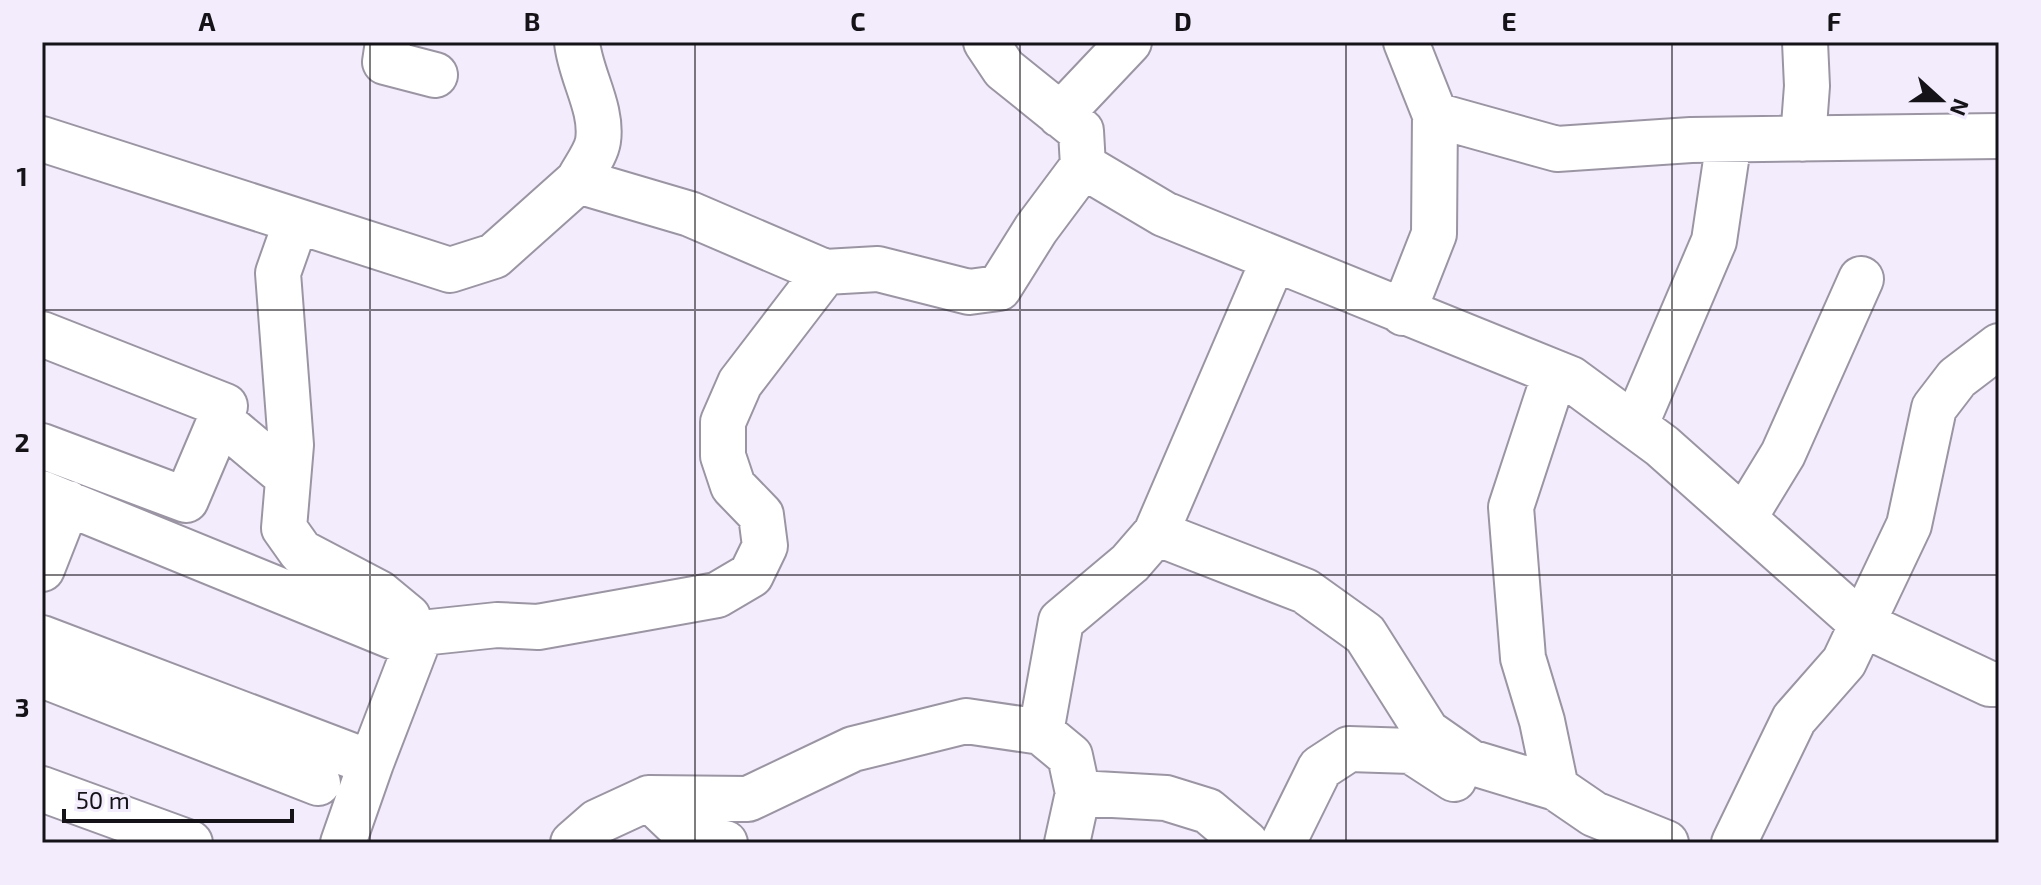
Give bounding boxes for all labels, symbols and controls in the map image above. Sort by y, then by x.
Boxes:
text: A [199,5,216,36]
text: B [524,5,540,36]
text: C [850,5,866,36]
text: D [1174,5,1192,36]
text: E [1501,5,1517,36]
text: F [1827,5,1841,36]
north arrow [1901,60,1981,140]
text: N [1946,95,1976,120]
text: 1 [16,160,28,191]
text: 2 [14,426,30,457]
text: 3 [15,691,29,722]
scale bar [64,773,292,823]
text: 50 m [76,785,130,814]

